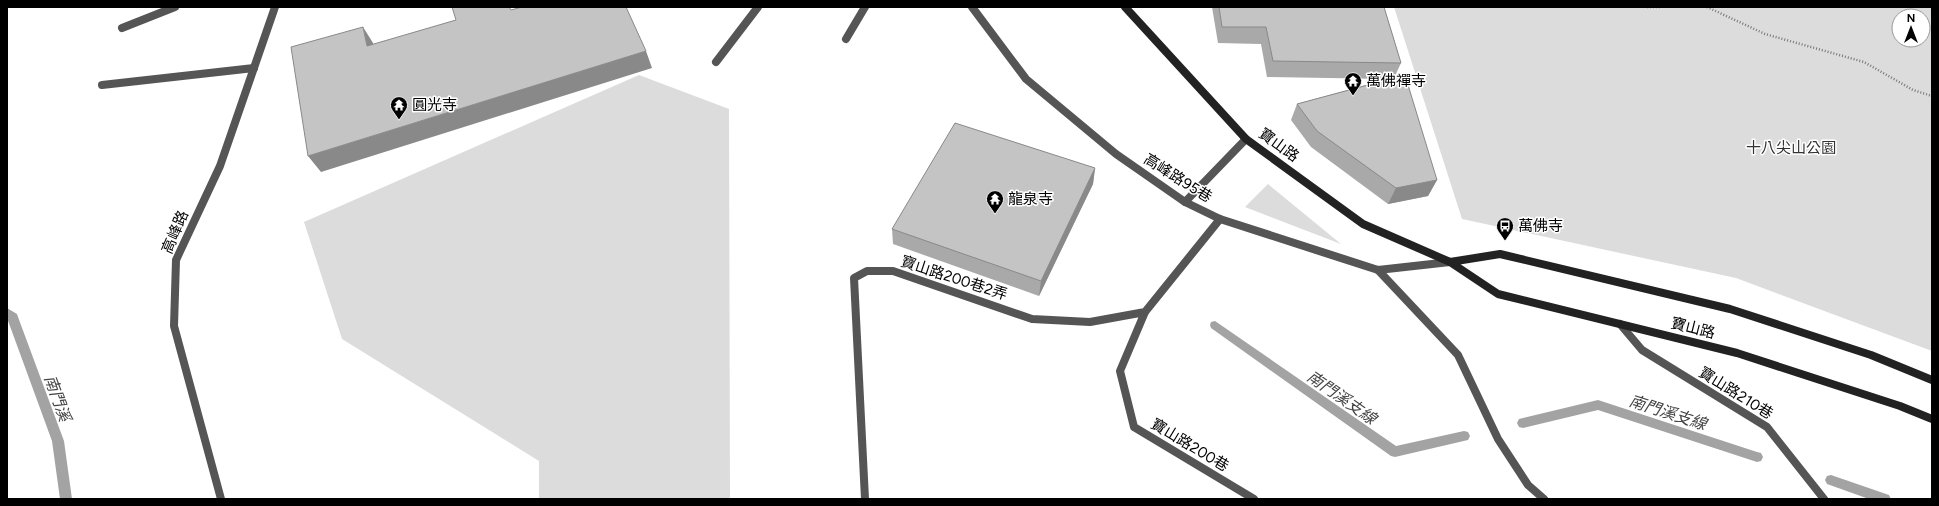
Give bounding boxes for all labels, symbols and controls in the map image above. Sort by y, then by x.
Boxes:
north arrow [1891,8,1931,48]
text: N [1907,12,1915,25]
temple icon: 萬佛禪寺 [1343,71,1363,96]
place label: 萬佛禪寺 [1366,72,1426,90]
temple icon: 圓光寺 [389,95,409,120]
place label: 圓光寺 [412,96,457,114]
street label: 寶山路 [1256,124,1302,166]
park label: 十八尖山公園 [1746,139,1836,157]
street label: 高峰路95巷 [1141,150,1215,206]
temple icon: 龍泉寺 [985,189,1005,214]
place label: 龍泉寺 [1008,190,1053,208]
street label: 高峰路 [158,208,192,256]
bus stop icon: 萬佛寺 [1495,216,1515,241]
place label: 萬佛寺 [1518,217,1563,235]
street label: 寶山路200巷2弄 [898,252,1010,304]
street label: 寶山路 [1669,314,1717,342]
street label: 寶山路210巷 [1696,363,1776,423]
water label: 南門溪支線 [1303,367,1382,429]
water label: 南門溪 [40,372,75,426]
water label: 南門溪支線 [1627,391,1711,434]
street label: 寶山路200巷 [1148,415,1232,475]

